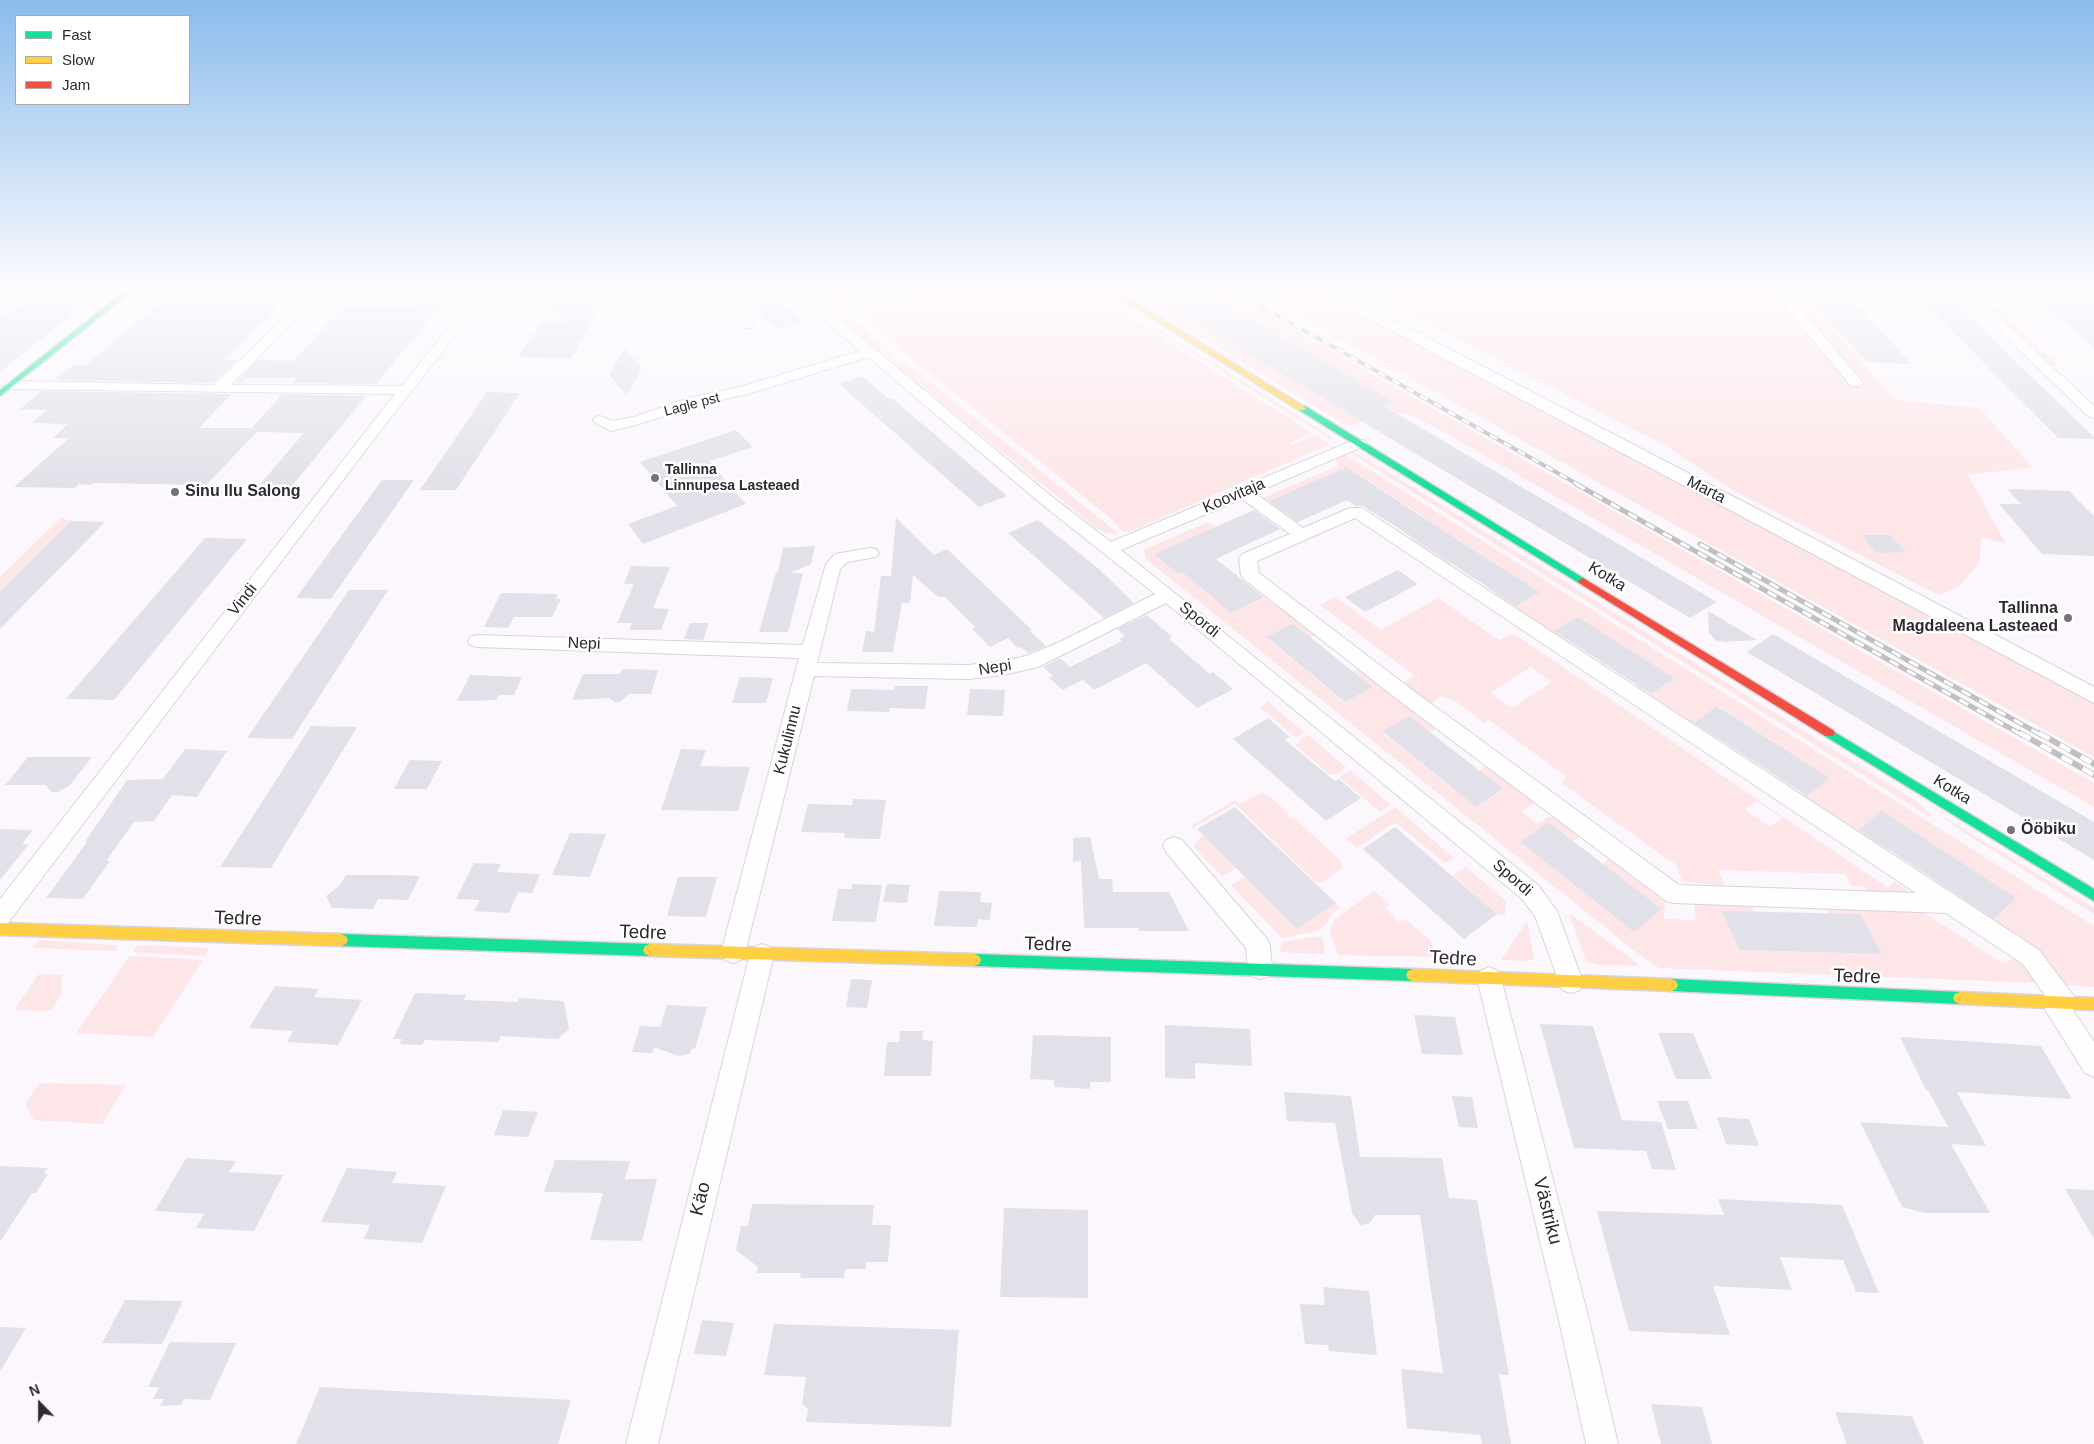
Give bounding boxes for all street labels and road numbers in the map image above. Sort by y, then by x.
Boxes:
street label: Lagle pst [662,390,722,420]
street label: Marta [1683,472,1729,508]
street label: Koovitaja [1200,474,1268,518]
street label: Kotka [1585,558,1629,596]
street label: Vindi [225,580,261,620]
street label: Spordi [1175,598,1223,642]
street label: Nepi [567,634,601,654]
street label: Nepi [977,656,1013,680]
street label: Kukulinnu [770,704,806,776]
street label: Kotka [1930,771,1974,809]
street label: Spordi [1488,856,1536,900]
street label: Tedre [214,907,262,931]
street label: Tedre [619,921,667,945]
street label: Tedre [1024,933,1072,957]
street label: Tedre [1429,946,1477,972]
street label: Tedre [1833,965,1881,989]
street label: Västriku [1528,1175,1566,1247]
street label: Käo [686,1180,716,1218]

